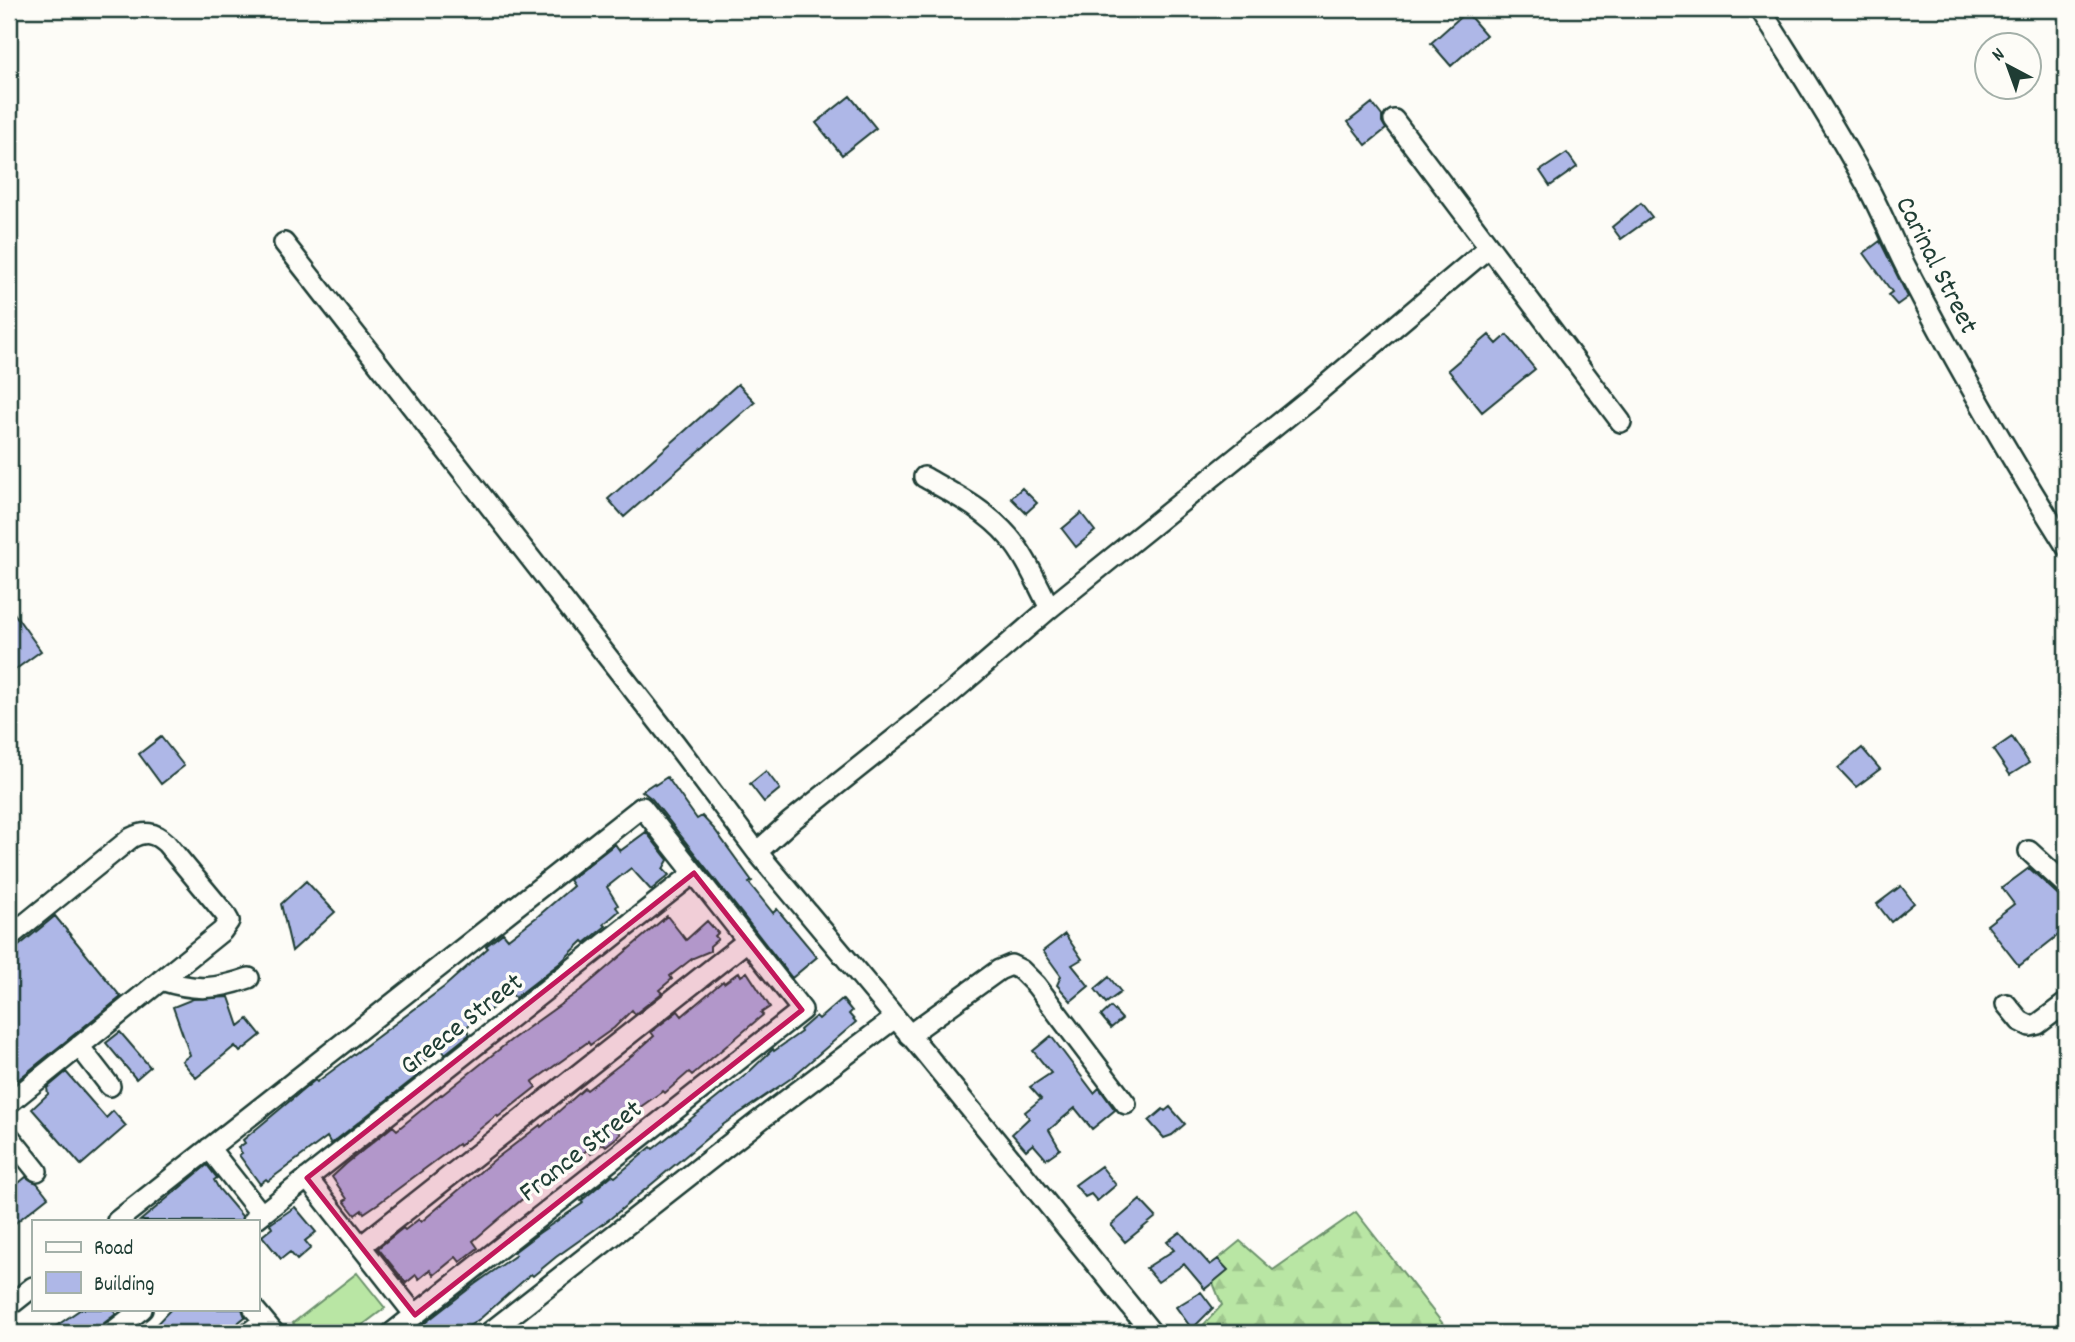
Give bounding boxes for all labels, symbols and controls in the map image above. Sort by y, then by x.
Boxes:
north arrow [1974,32,2044,102]
text: N [1987,43,2012,69]
street label: Carinal Street [1883,191,1986,342]
street label: Greece Street [393,965,533,1087]
street label: France Street [512,1092,652,1214]
legend [32,1220,259,1310]
text: Road [94,1235,133,1265]
text: Building [94,1271,154,1301]

